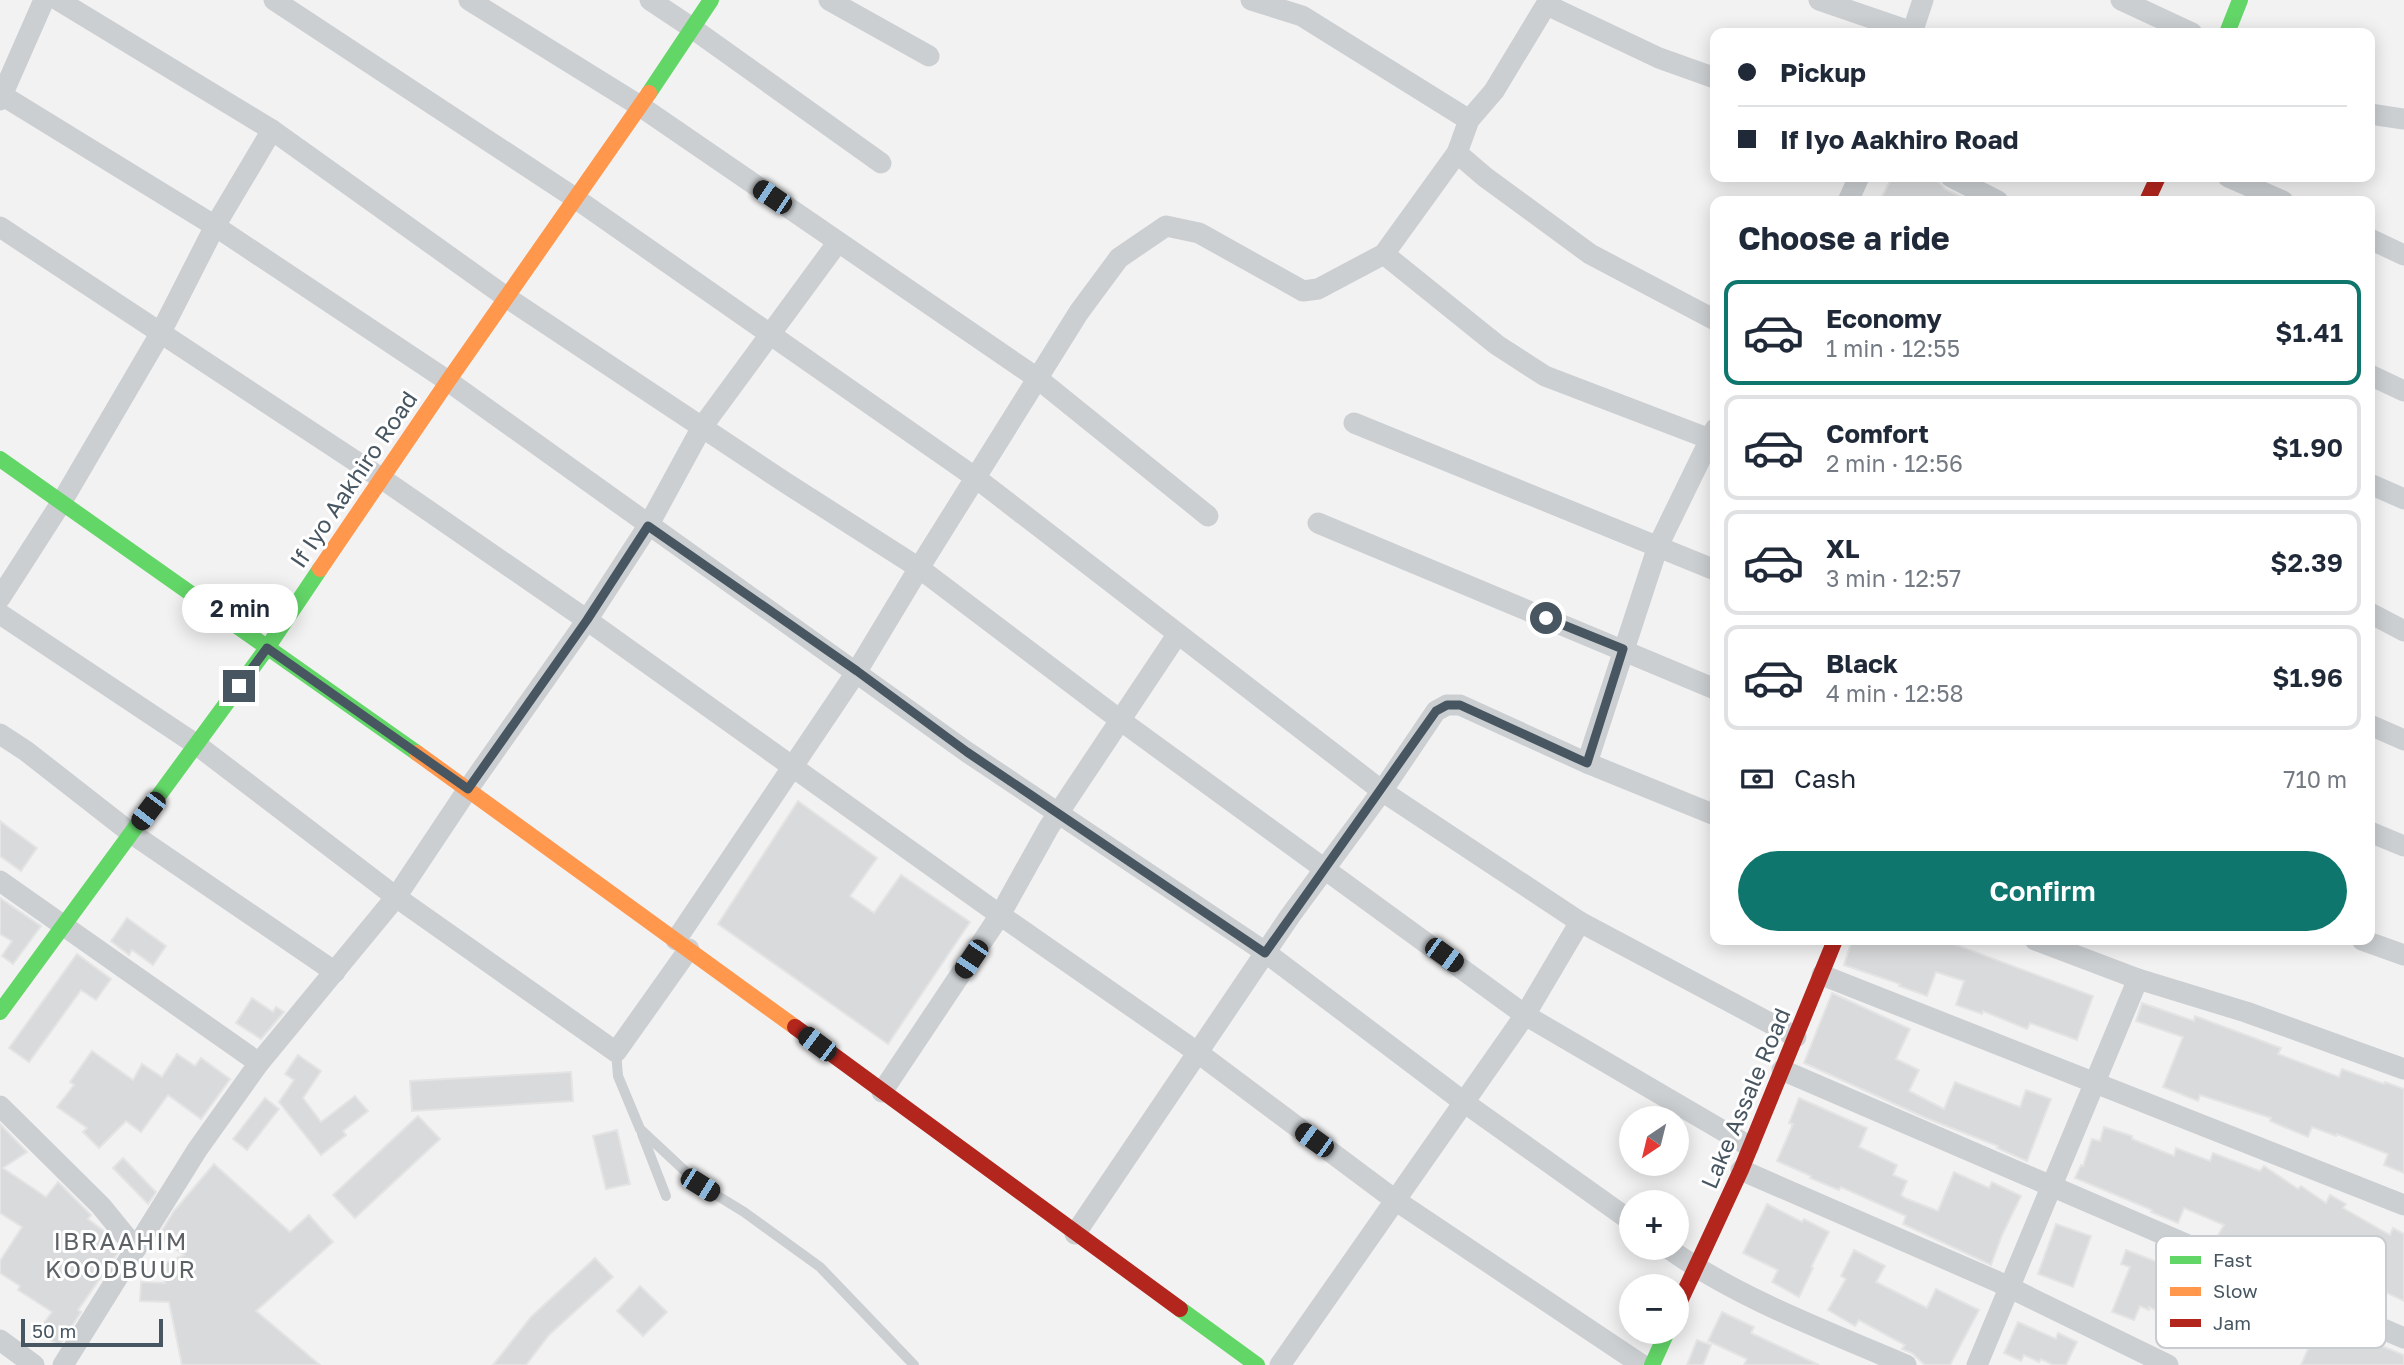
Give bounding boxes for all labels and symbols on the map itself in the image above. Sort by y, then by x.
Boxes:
car [749,177,796,217]
street label: If Iyo Aakhiro Road [284,385,422,573]
callout: 2 min [181,584,297,634]
route start [1530,602,1562,634]
route end [223,670,255,702]
car [127,788,170,834]
car [1421,934,1468,976]
car [951,936,992,982]
street label: Lake Assale Road [1694,1004,1796,1192]
car [794,1023,841,1065]
north arrow [1619,1106,1689,1176]
car [1291,1119,1338,1161]
car [677,1165,724,1205]
district label: IBRAAHIM KOODBUUR [45,1226,197,1283]
legend [2156,1236,2386,1348]
text: Fast [2213,1248,2252,1271]
text: Slow [2213,1279,2258,1302]
text: Jam [2213,1311,2251,1334]
scale bar [21,1316,163,1348]

